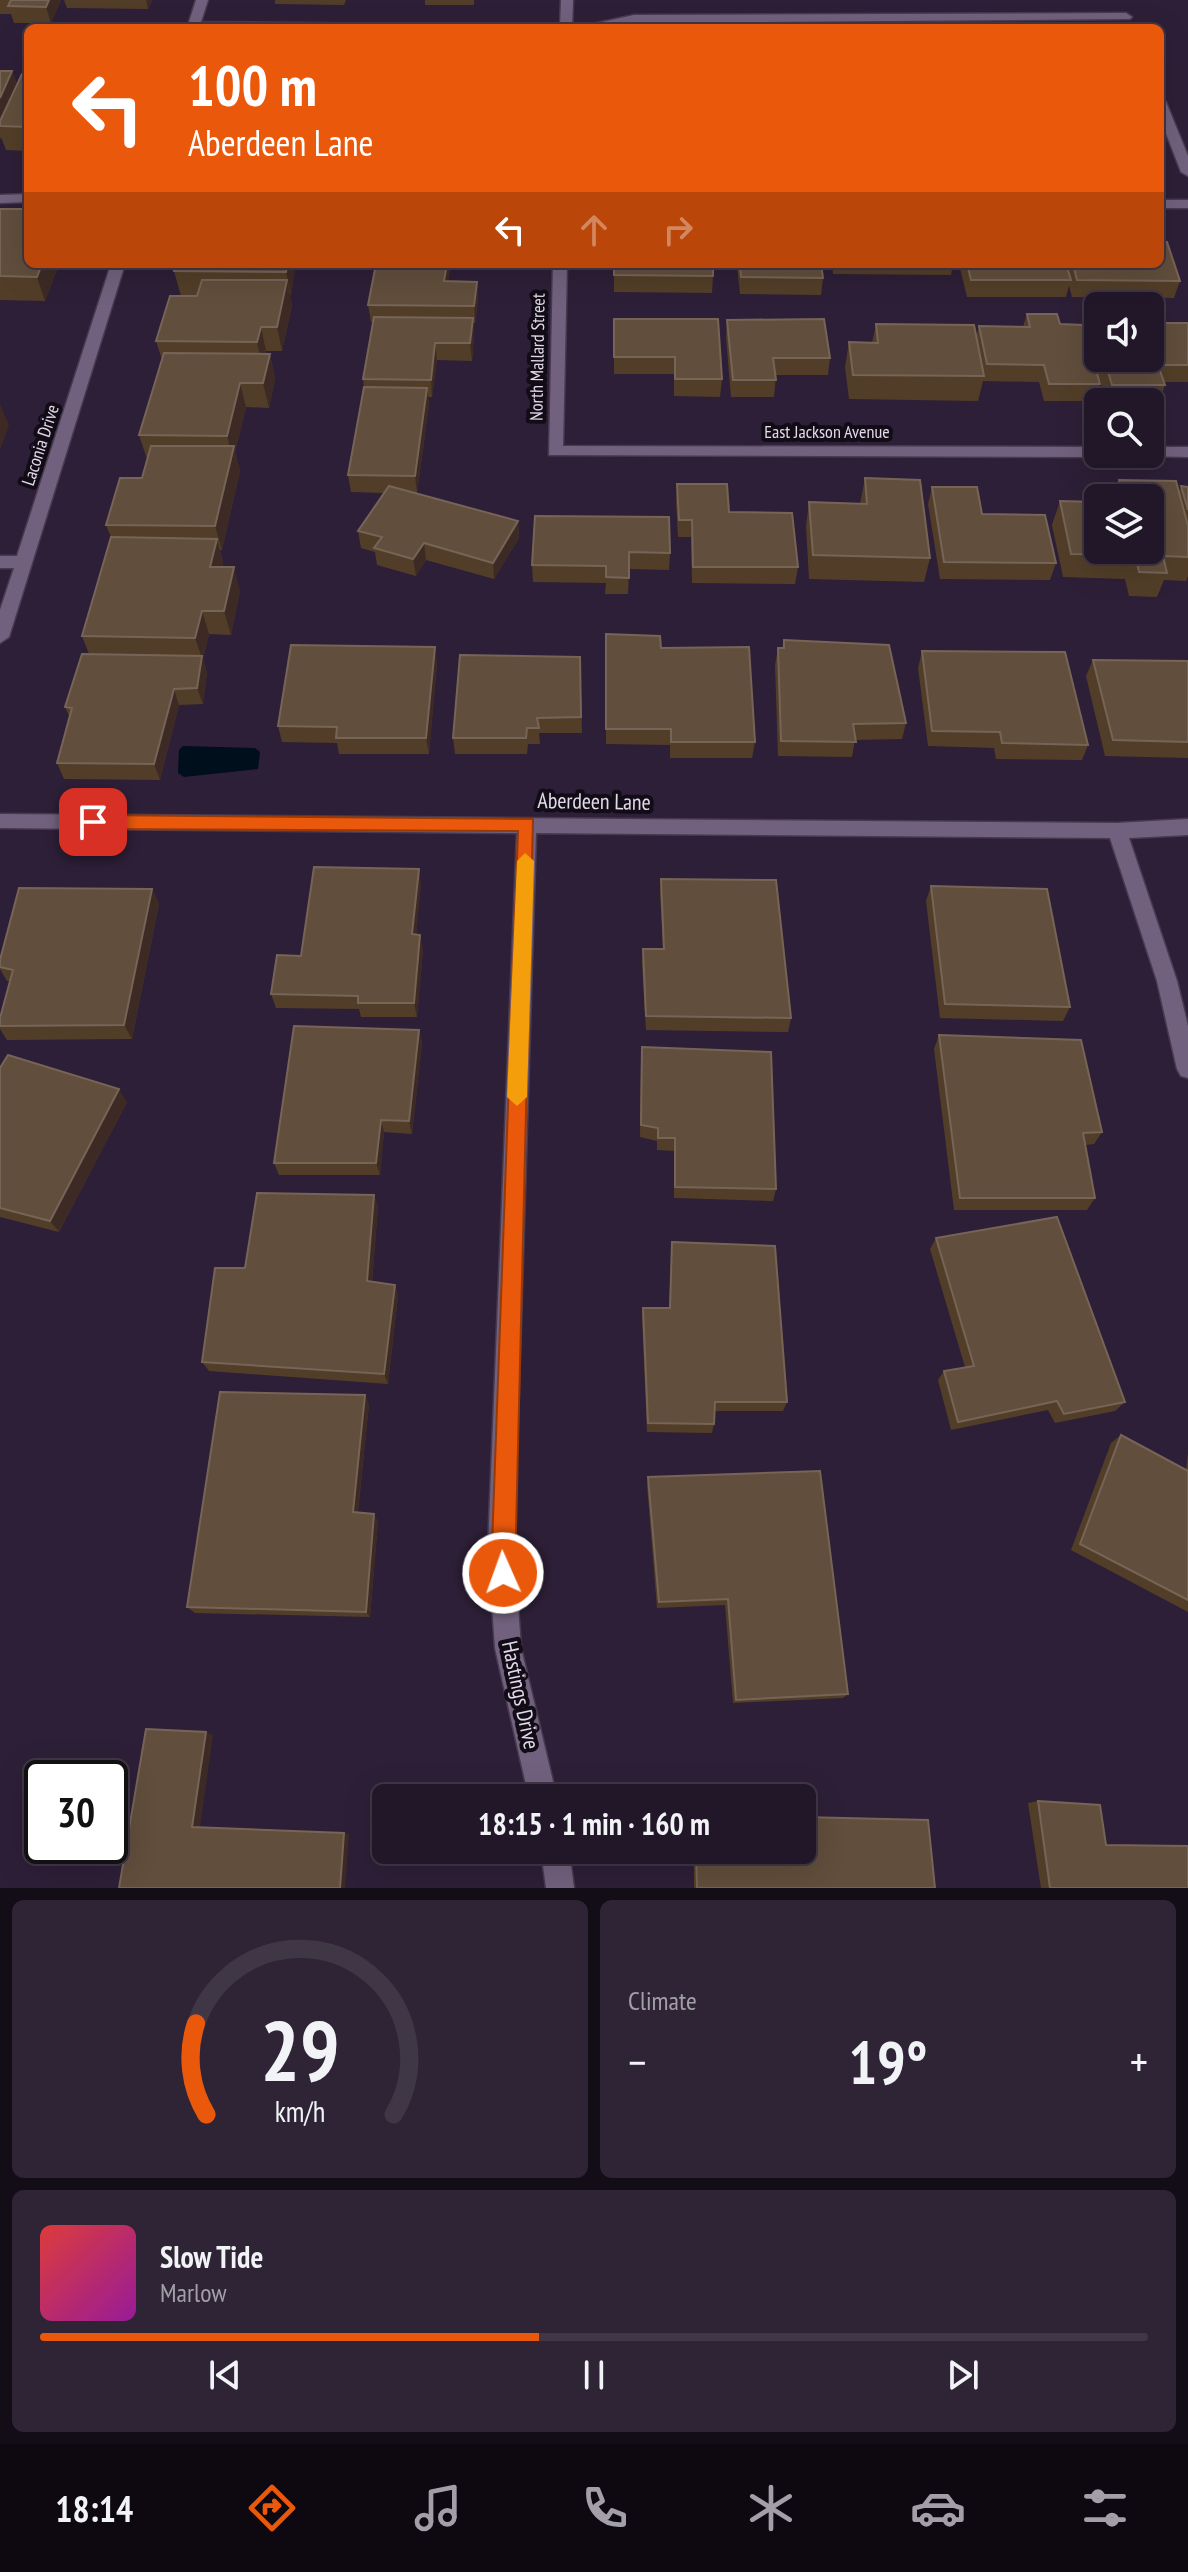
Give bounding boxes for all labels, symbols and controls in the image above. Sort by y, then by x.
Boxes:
text: 100 m [188,49,317,121]
icon: left [56,56,160,160]
text: Aberdeen Lane [188,119,373,166]
icon: left [488,208,532,252]
icon: ahead [572,208,616,252]
icon: right [656,208,700,252]
map controls [1084,292,1164,564]
button: sound [1084,292,1164,372]
street label: North Mallard Street [524,293,550,421]
button: search [1084,388,1164,468]
street label: Laconia Drive [16,402,64,488]
street label: East Jackson Avenue [764,420,890,443]
button: layers [1084,484,1164,564]
street label: Aberdeen Lane [537,786,651,816]
pin [59,788,127,856]
icon: arrive [71,800,115,844]
position arrow [461,1531,545,1615]
street label: Hastings Drive [496,1638,546,1752]
speed limit sign: 30 [24,1760,128,1864]
text: 18:15 · 1 min · 160 m [478,1804,710,1843]
text: Climate [628,1984,697,2017]
text: 29 [260,1996,340,2104]
text: 19° [848,2023,928,2101]
text: − [628,2033,646,2090]
text: + [1130,2033,1148,2090]
text: km/h [275,2093,325,2130]
text: Slow Tide [160,2237,263,2276]
text: Marlow [160,2276,226,2309]
icon: previous [203,2353,247,2397]
icon: pause [572,2353,616,2397]
icon: next [941,2353,985,2397]
icon: directions [244,2480,300,2536]
icon: music [410,2480,466,2536]
icon: phone [577,2480,633,2536]
icon: climate [743,2480,799,2536]
icon: car [910,2480,966,2536]
icon: filters [1077,2480,1133,2536]
text: 18:14 [55,2485,133,2532]

